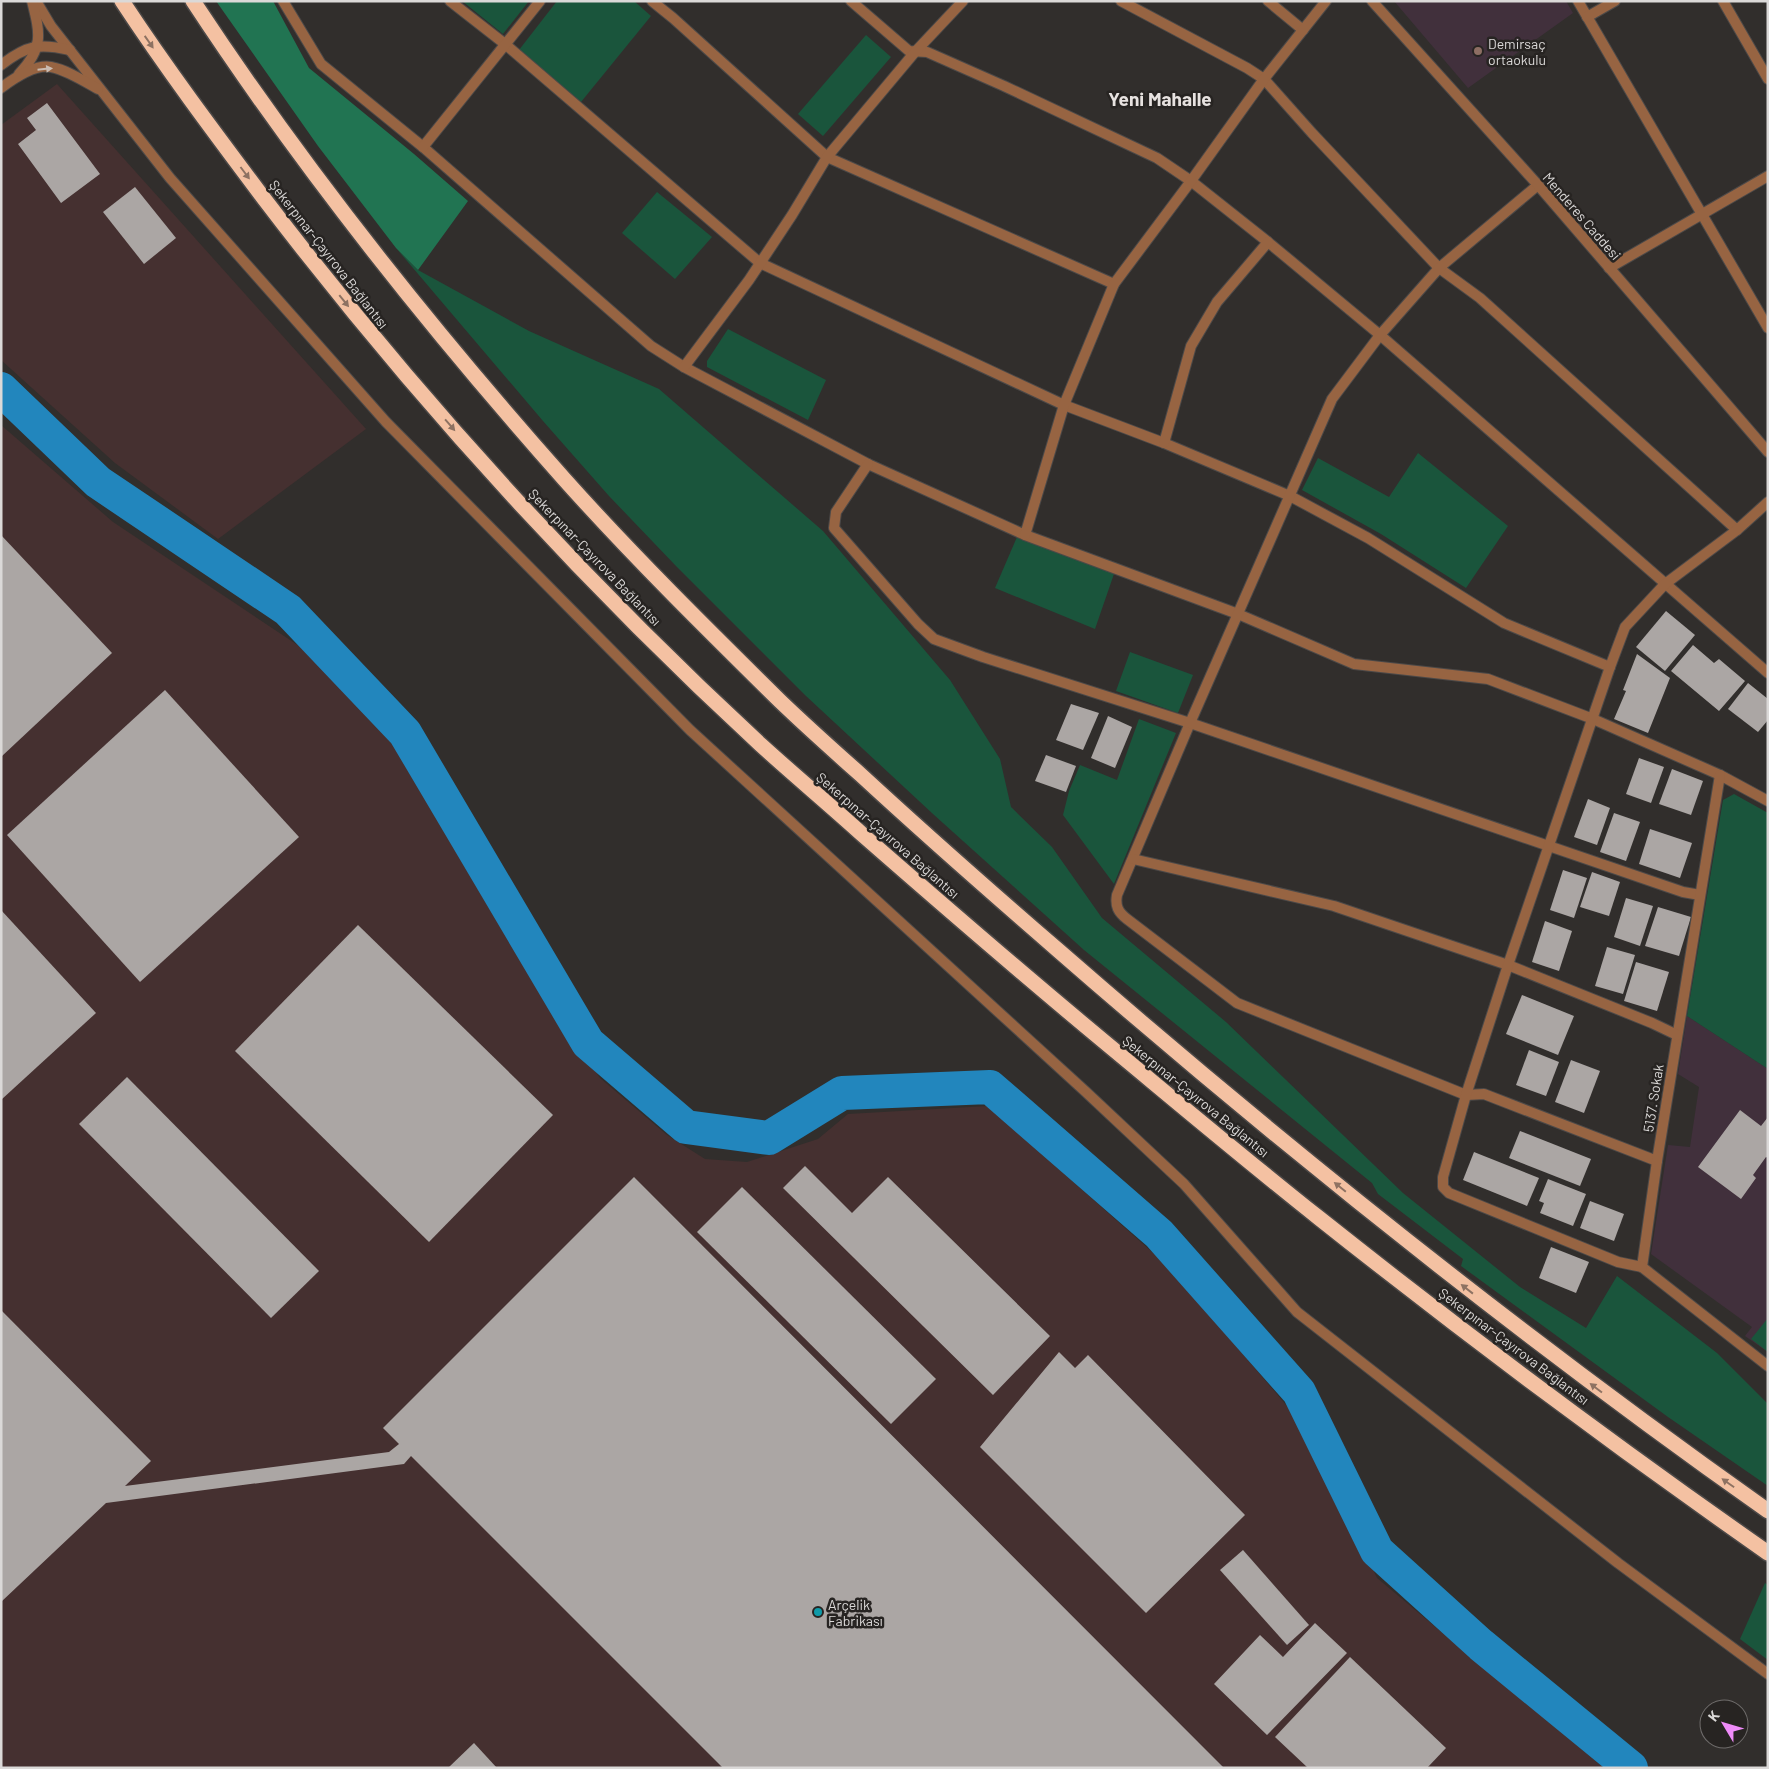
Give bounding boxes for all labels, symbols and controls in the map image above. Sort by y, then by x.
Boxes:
one-way arrow [144,35,154,49]
place label: Demirsaç ortaokulu [1488,35,1546,68]
marker: Demirsaç ortaokulu [1472,45,1484,57]
one-way arrow [37,65,53,73]
district label: Yeni Mahalle [1108,87,1212,110]
one-way arrow [239,166,250,179]
street label: Menderes Caddesi [1539,169,1625,263]
street label: Şekerpınar-Çayırova Bağlantısı [266,176,392,332]
one-way arrow [339,295,350,308]
one-way arrow [444,419,456,431]
street label: Şekerpınar-Çayırova Bağlantısı [525,485,665,629]
street label: Şekerpınar-Çayırova Bağlantısı [813,768,963,902]
street label: Şekerpınar-Çayırova Bağlantısı [1119,1032,1273,1160]
street label: 5137. Sokak [1639,1063,1667,1133]
one-way arrow [1334,1182,1347,1193]
one-way arrow [1461,1283,1474,1294]
street label: Şekerpınar-Çayırova Bağlantısı [1436,1284,1592,1408]
one-way arrow [1590,1382,1603,1393]
one-way arrow [1721,1478,1735,1488]
place label: Arçelik Fabrikası [828,1596,883,1629]
marker: Arçelik Fabrikası [812,1606,824,1618]
north arrow [1699,1699,1749,1749]
text: K [1704,1707,1723,1724]

